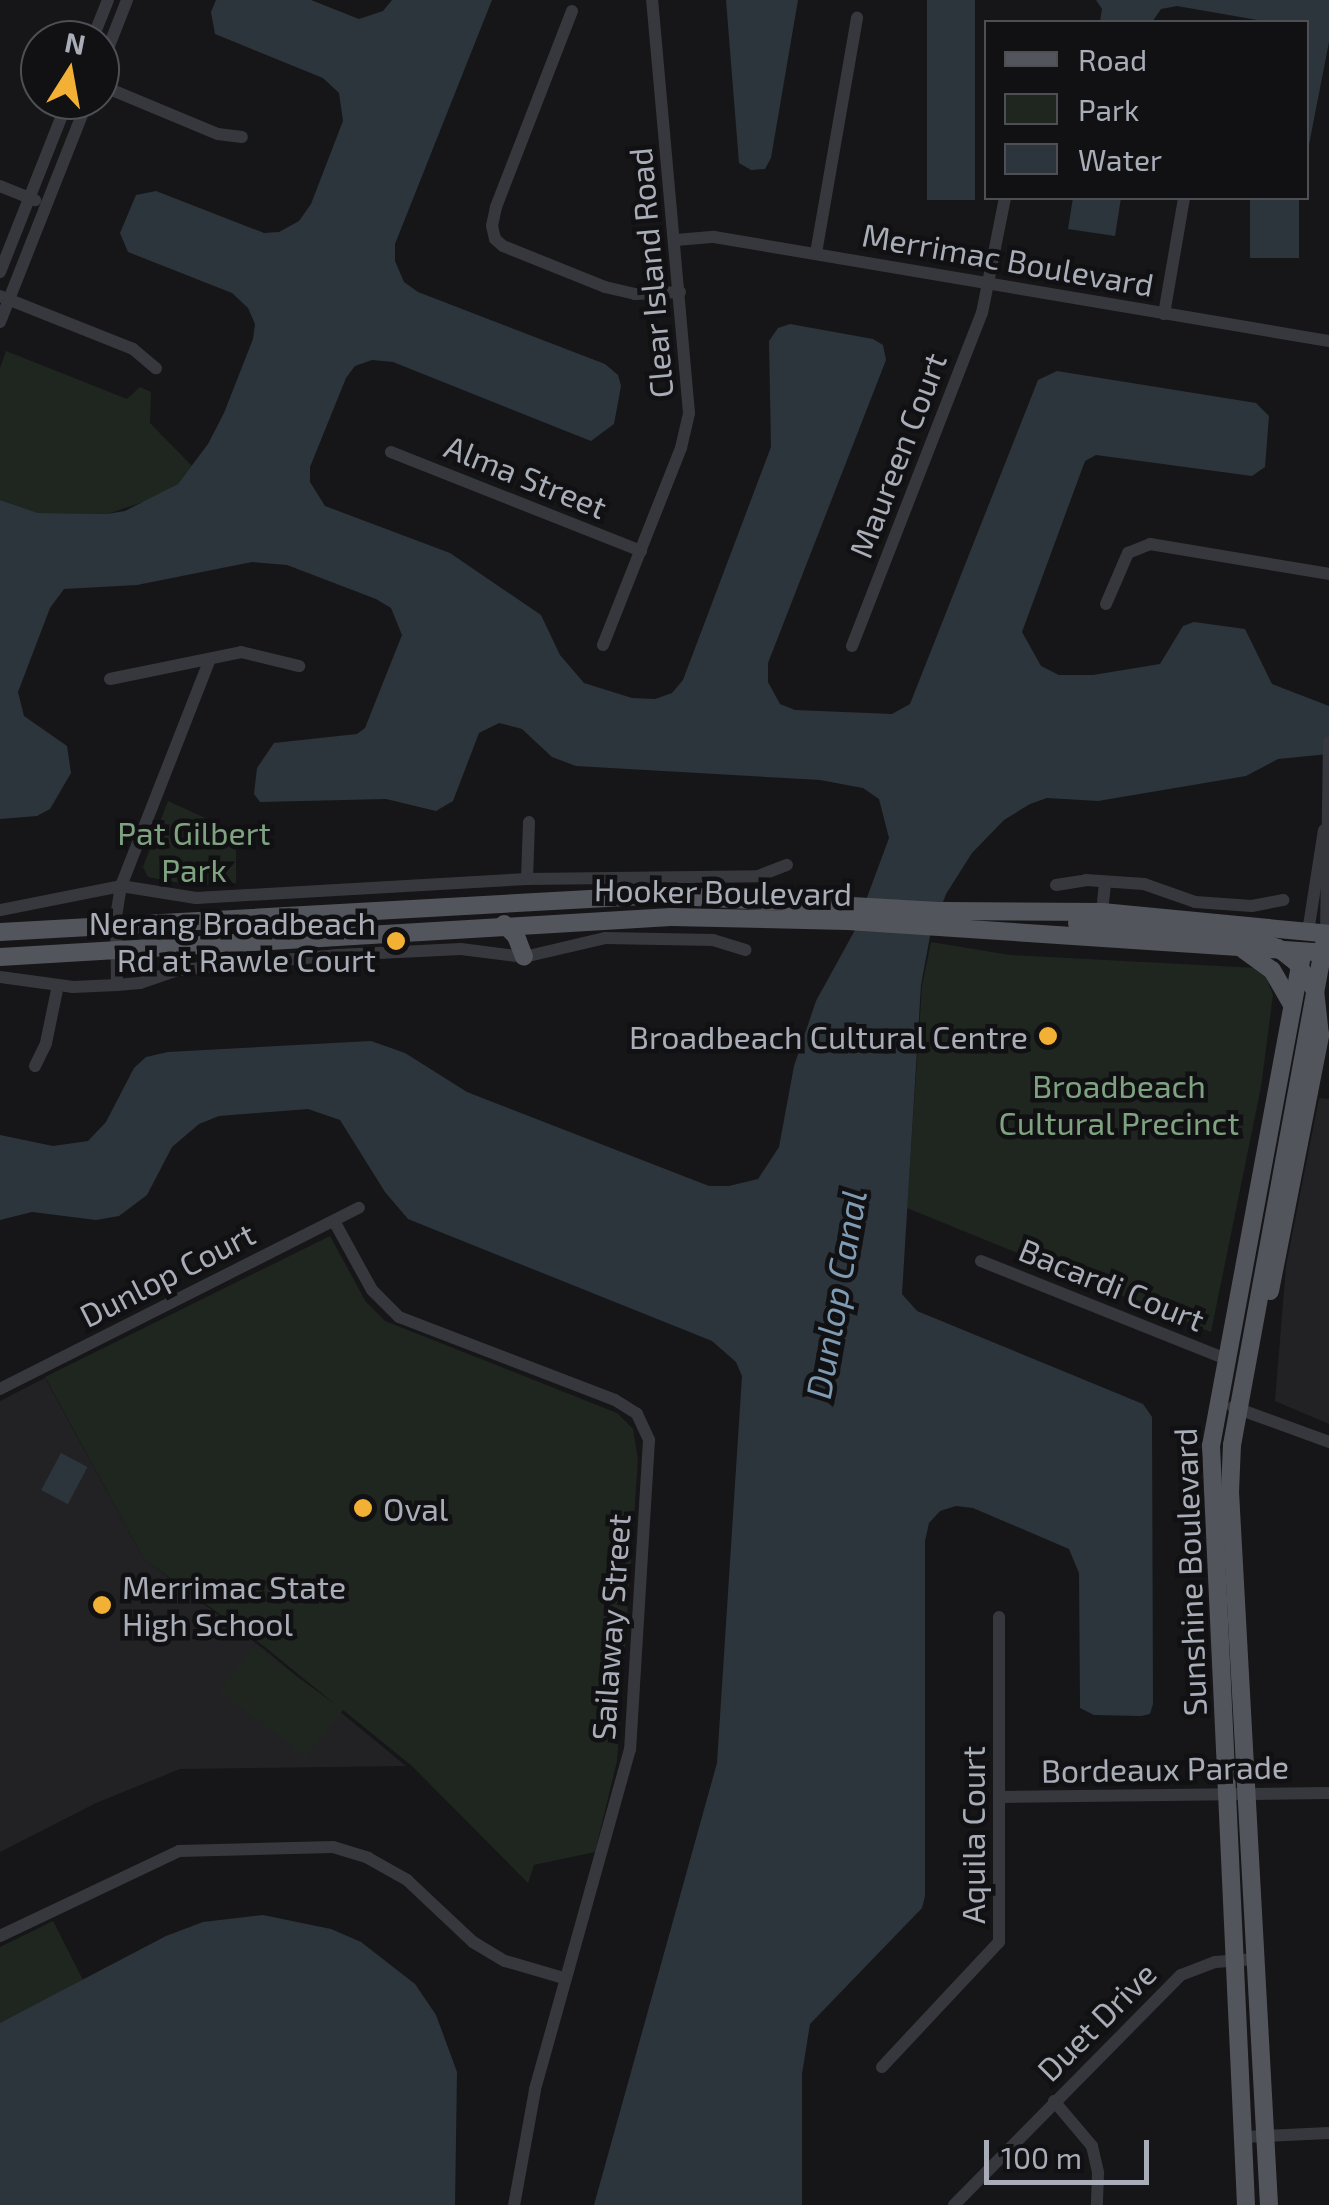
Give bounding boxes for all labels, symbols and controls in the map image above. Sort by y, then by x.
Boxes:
north arrow [20,20,120,120]
legend [984,20,1309,200]
text: N [62,24,89,61]
text: Road [1078,41,1147,77]
text: Park [1078,91,1139,127]
text: Water [1078,141,1162,177]
street label: Clear Island Road [620,146,680,400]
street label: Merrimac Boulevard [859,214,1157,304]
street label: Maureen Court [840,347,954,563]
street label: Alma Street [440,426,612,526]
park label: Pat Gilbert Park [117,814,271,889]
street label: Hooker Boulevard [593,870,853,912]
place label: Nerang Broadbeach Rd at Rawle Court [89,904,376,979]
marker: Nerang Broadbeach Rd at Rawle Court [385,930,407,952]
place label: Broadbeach Cultural Centre [628,1017,1028,1055]
marker: Broadbeach Cultural Centre [1037,1025,1059,1047]
park label: Broadbeach Cultural Precinct [998,1067,1240,1142]
water label: Dunlop Canal [796,1186,874,1402]
street label: Dunlop Court [73,1214,261,1334]
street label: Bacardi Court [1014,1229,1210,1339]
street label: Sunshine Boulevard [1165,1427,1213,1717]
place label: Oval [383,1489,448,1527]
marker: Oval [352,1497,374,1519]
street label: Sailaway Street [583,1512,637,1742]
place label: Merrimac State High School [122,1568,346,1643]
marker: Merrimac State High School [91,1594,113,1616]
street label: Aquila Court [953,1746,991,1924]
street label: Bordeaux Parade [1041,1747,1289,1789]
street label: Duet Drive [1029,1954,1163,2088]
scale bar [989,2120,1154,2182]
text: 100 m [1001,2139,1082,2175]

